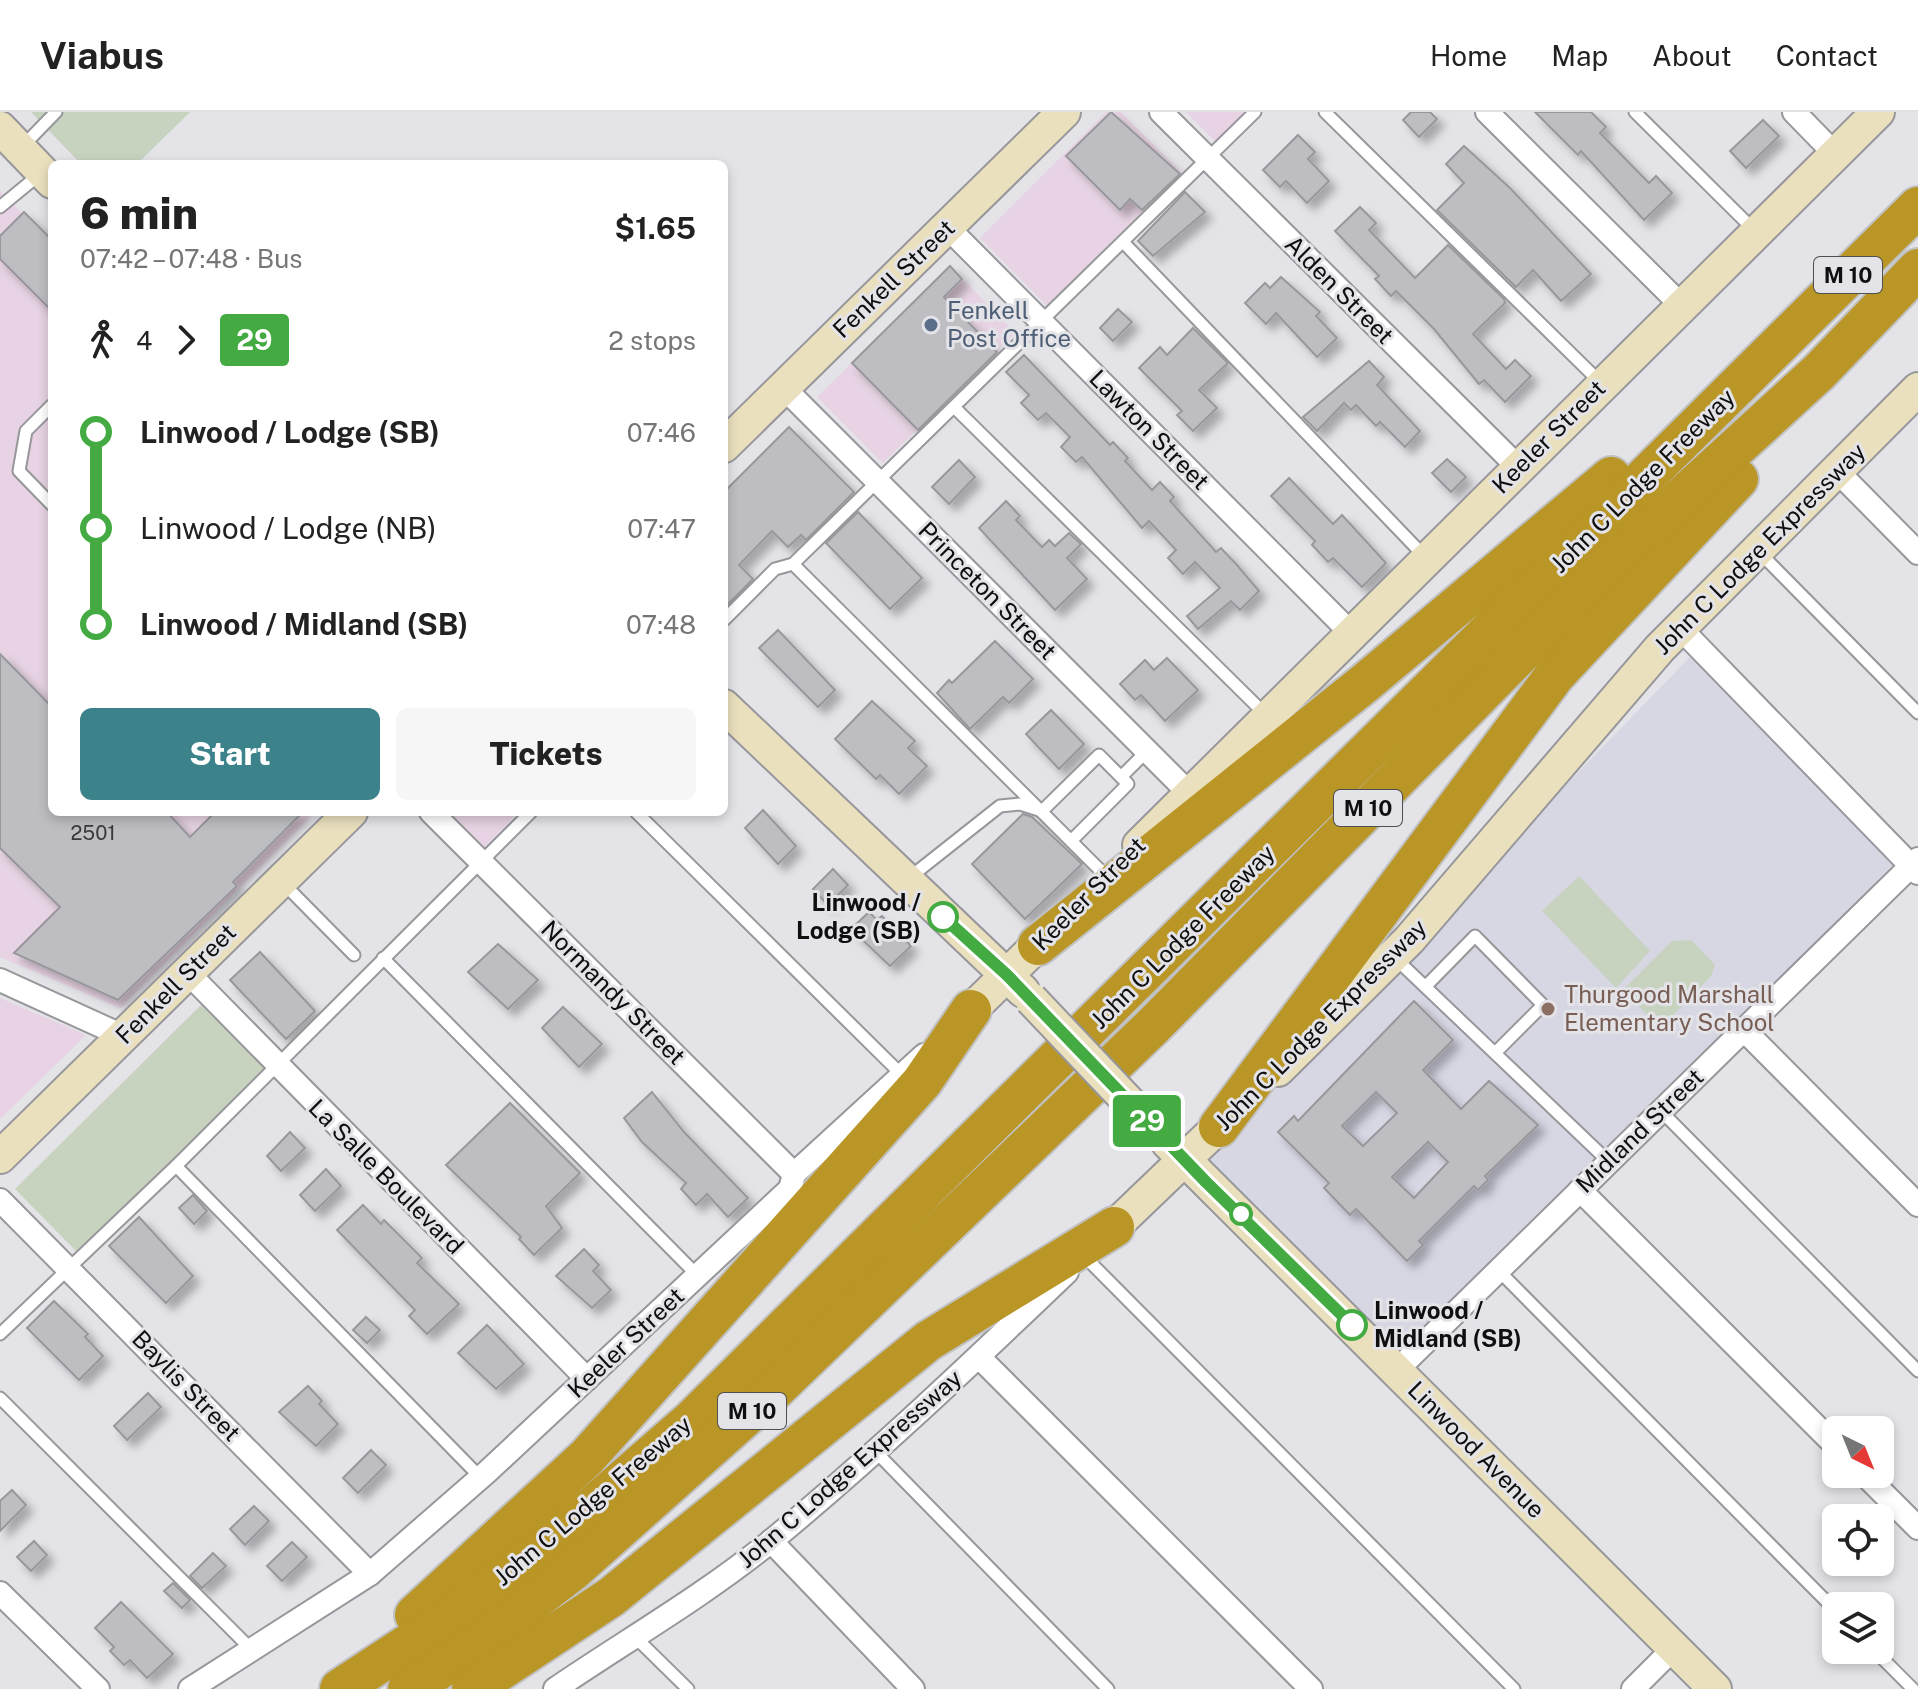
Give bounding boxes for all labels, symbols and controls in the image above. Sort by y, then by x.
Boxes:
text: Viabus [40,33,164,78]
text: Home [1430,39,1507,72]
text: Map [1551,39,1608,72]
text: About [1652,39,1732,72]
text: Contact [1776,39,1878,72]
text: 6 min [80,187,198,239]
text: $1.65 [615,210,696,246]
street label: Fenkell Street [827,213,960,343]
street label: Alden Street [1280,229,1400,349]
text: 07:42 – 07:48 · Bus [80,243,303,274]
road number: M 10 [1814,257,1882,293]
place label: Fenkell Post Office [947,296,1071,352]
marker: Fenkell Post Office [922,316,940,334]
icon: walk [80,318,124,362]
icon: forward [164,318,208,362]
text: 29 [236,323,273,356]
text: 4 [136,325,152,356]
text: 2 stops [608,325,696,356]
street label: Lawton Street [1084,364,1215,495]
street label: Keeler Street [1486,374,1611,499]
street label: John C Lodge Freeway [1545,382,1740,578]
text: Linwood / Lodge (SB) [140,414,440,450]
text: 07:46 [627,417,696,448]
street label: John C Lodge Expressway [1648,437,1871,660]
text: Linwood / Lodge (NB) [140,510,436,546]
text: 07:47 [627,513,696,544]
street label: Princeton Street [913,516,1062,665]
text: Linwood / Midland (SB) [140,606,468,642]
text: 07:48 [626,609,696,640]
button: Start [80,708,380,800]
button: Tickets [396,708,696,800]
road number: M 10 [1334,790,1402,826]
house number: 2501 [70,821,116,845]
street label: Keeler Street [1026,831,1151,956]
street label: John C Lodge Freeway [1085,838,1280,1034]
place label: Linwood / Lodge (SB) [796,888,921,944]
marker: Linwood / Lodge (SB) [928,902,958,932]
street label: John C Lodge Expressway [1209,913,1432,1136]
street label: Normandy Street [536,915,691,1070]
street label: Fenkell Street [110,918,241,1049]
place label: Thurgood Marshall Elementary School [1564,980,1775,1036]
marker: Thurgood Marshall Elementary School [1539,1000,1557,1018]
street label: Midland Street [1570,1062,1709,1198]
street label: La Salle Boulevard [304,1093,470,1259]
line badge: 29 [1111,1095,1183,1147]
text: 29 [1129,1104,1165,1137]
unlabelled marker [1230,1203,1252,1225]
street label: Keeler Street [561,1281,689,1403]
place label: Linwood / Midland (SB) [1374,1296,1522,1352]
marker: Linwood / Midland (SB) [1337,1310,1367,1340]
street label: Baylis Street [127,1324,246,1446]
street label: John C Lodge Expressway [732,1363,967,1573]
street label: Linwood Avenue [1403,1375,1551,1523]
road number: M 10 [718,1393,786,1429]
street label: John C Lodge Freeway [488,1410,697,1591]
north arrow [1822,1416,1894,1488]
map controls [1822,1416,1894,1664]
button: locate [1822,1504,1894,1576]
button: layers [1822,1592,1894,1664]

